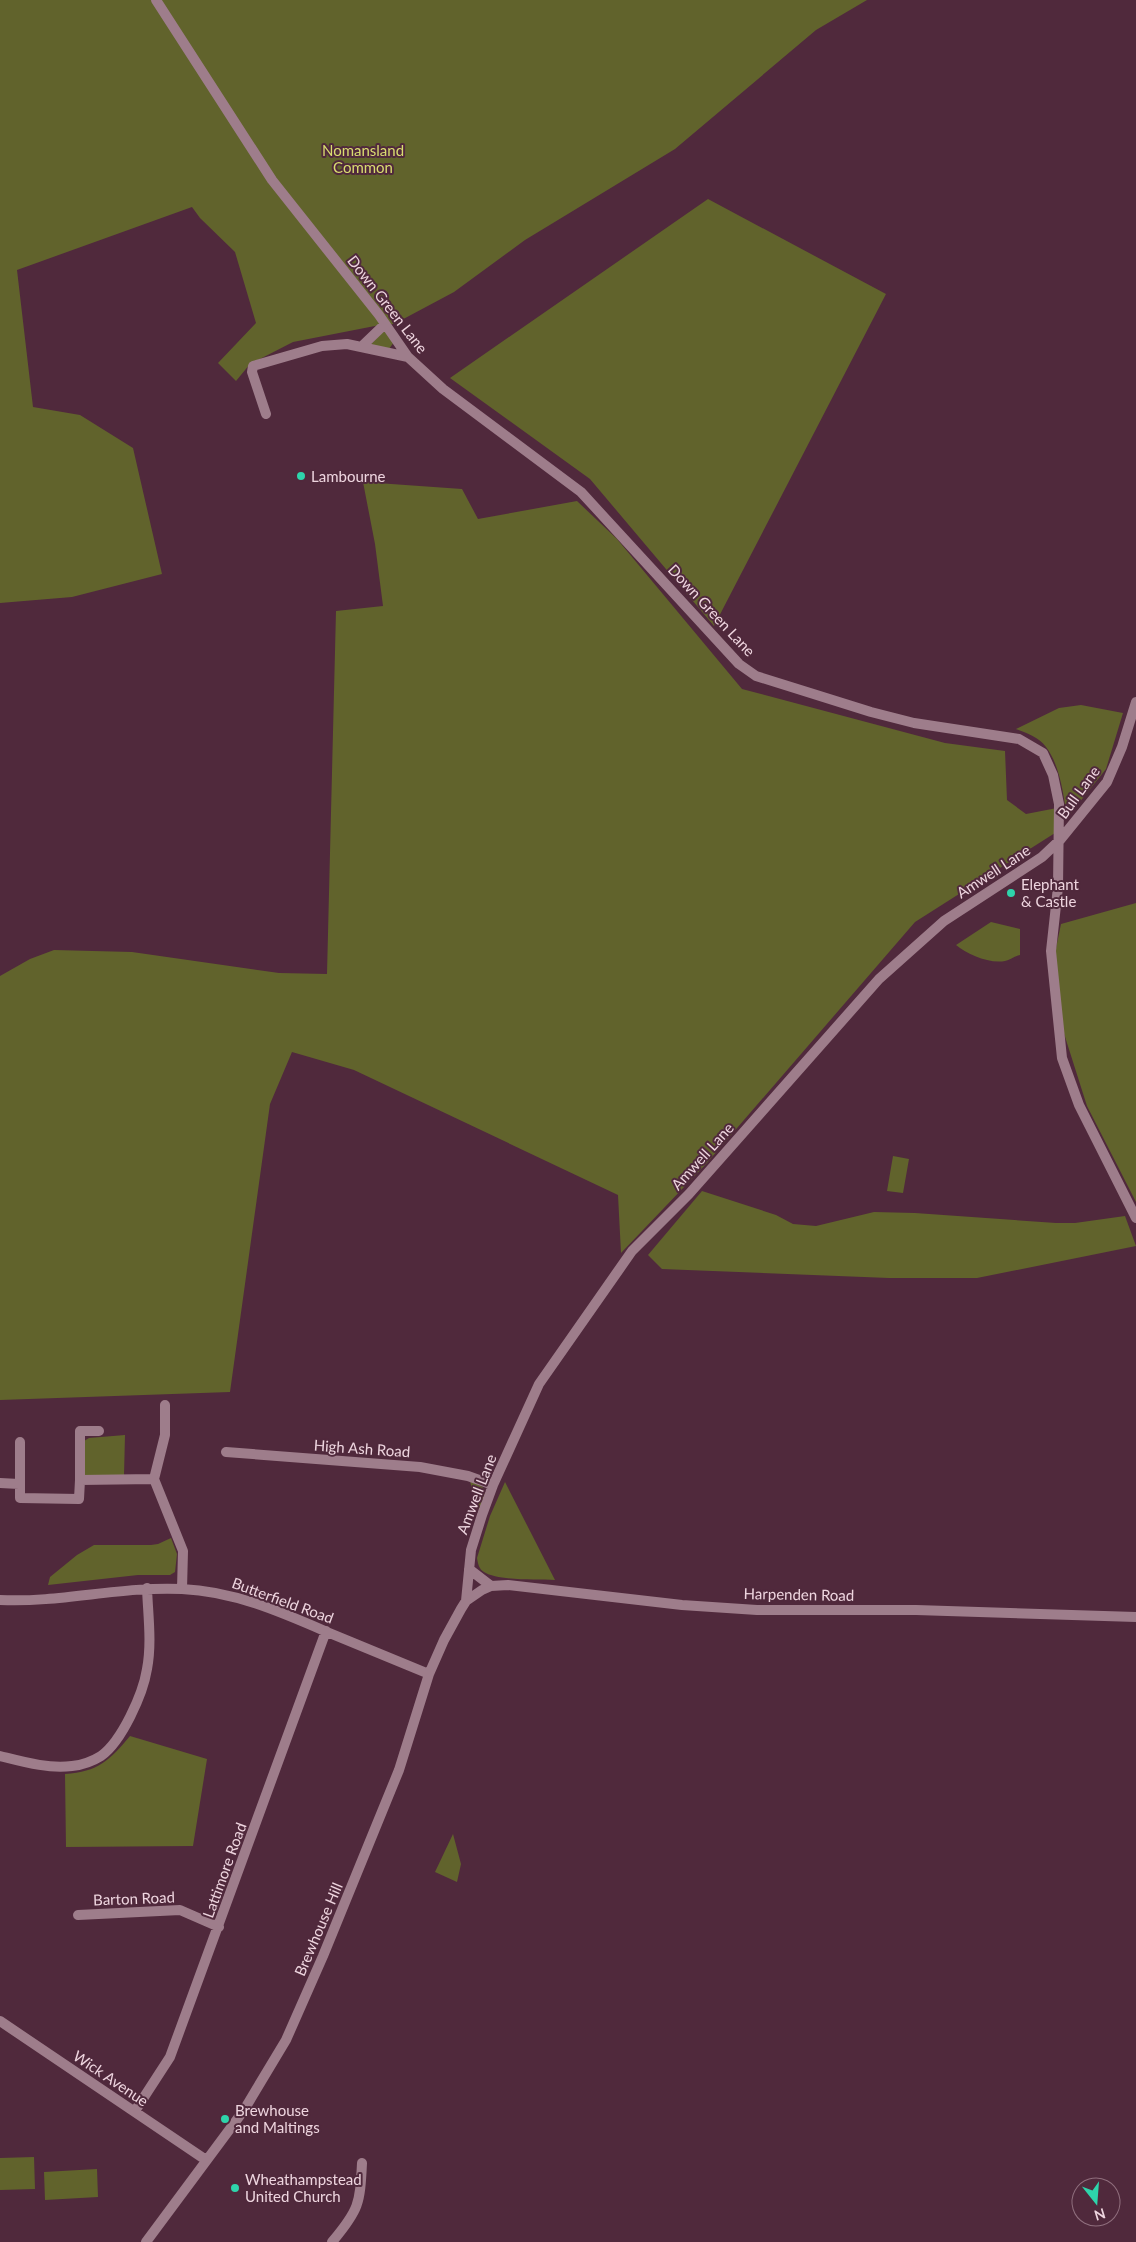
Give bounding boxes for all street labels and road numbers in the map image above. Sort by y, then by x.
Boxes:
street label: Down Green Lane [344,251,432,357]
street label: Down Green Lane [665,560,759,660]
street label: Bull Lane [1053,762,1103,822]
street label: Amwell Lane [953,840,1033,902]
street label: Amwell Lane [667,1119,737,1193]
street label: High Ash Road [313,1436,411,1460]
street label: Amwell Lane [452,1451,500,1537]
street label: Butterfield Road [230,1573,336,1627]
street label: Harpenden Road [744,1584,854,1604]
street label: Lattimore Road [198,1820,250,1920]
street label: Brewhouse Hill [290,1880,346,1978]
street label: Barton Road [93,1888,175,1908]
street label: Wick Avenue [70,2046,152,2110]

